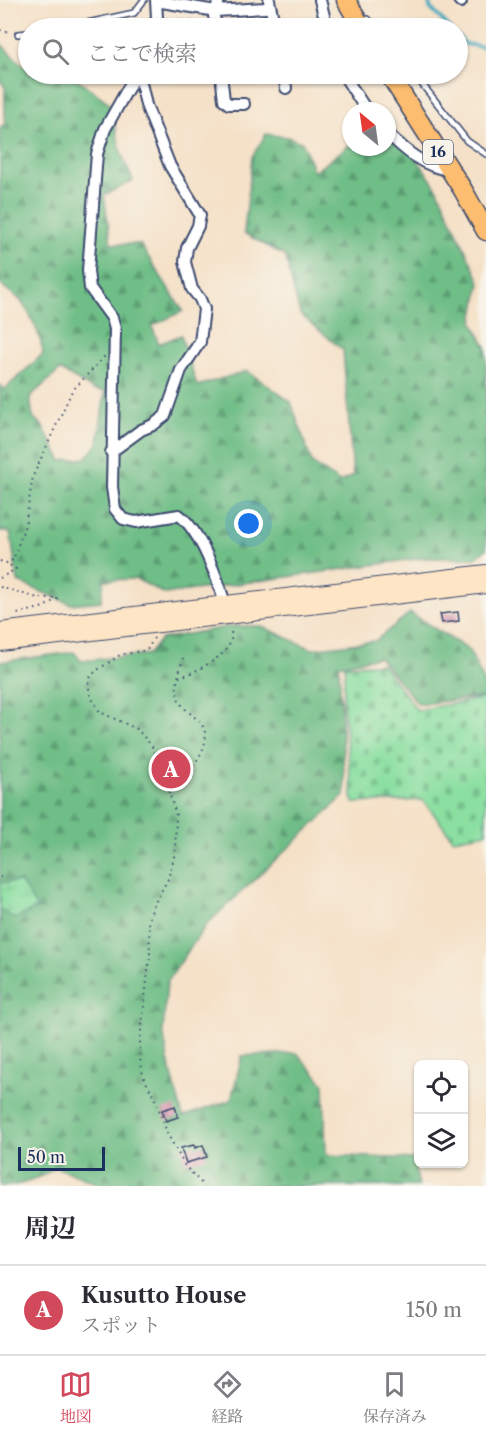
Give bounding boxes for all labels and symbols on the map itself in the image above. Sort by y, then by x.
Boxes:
north arrow [342,102,396,156]
road number: 16 [423,140,453,164]
your location [234,509,263,538]
pin: A [152,746,190,792]
scale bar [18,1144,105,1172]

